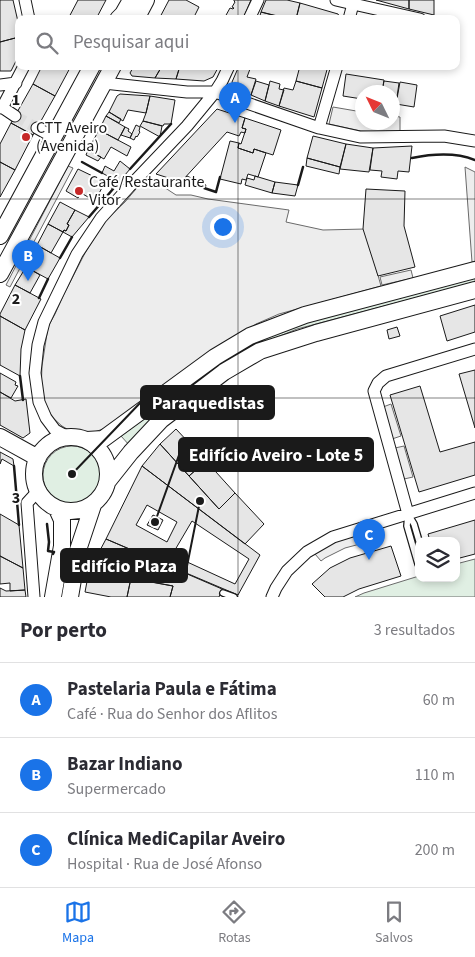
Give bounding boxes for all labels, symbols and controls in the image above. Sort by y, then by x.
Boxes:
search box [15,15,460,70]
icon: search [33,29,61,57]
text: Pesquisar aqui [73,29,189,56]
pin: A [219,82,251,123]
north arrow [355,85,400,130]
text: 1 [12,89,20,111]
place label: CTT Aveiro (Avenida) [36,117,107,157]
marker: CTT Aveiro (Avenida) [20,131,32,143]
place label: Café/Restaurante Vitor [89,171,205,211]
marker: Café/Restaurante Vitor [73,185,85,197]
your location [210,214,236,240]
pin: B [12,240,44,281]
text: 2 [12,288,20,310]
callout: Paraquedistas [141,386,274,419]
text: Paraquedistas [152,391,264,416]
callout: Edifício Aveiro - Lote 5 [179,438,373,471]
text: Edifício Aveiro - Lote 5 [189,443,363,468]
text: 3 [12,487,20,509]
pin: C [353,519,385,560]
map controls [415,537,460,582]
button: layers [415,537,460,582]
callout: Edifício Plaza [61,549,187,582]
text: Edifício Plaza [71,554,177,579]
text: Por perto [20,615,107,645]
text: 3 resultados [374,619,455,641]
text: Pastelaria Paula e Fátima [67,676,277,703]
text: A [31,689,41,711]
text: 60 m [423,689,455,711]
text: Café · Rua do Senhor dos Aflitos [67,703,277,725]
text: Bazar Indiano [67,751,183,778]
text: B [31,764,41,786]
text: 110 m [415,764,455,786]
text: Supermercado [67,778,166,800]
text: Clínica MediCapilar Aveiro [67,826,285,853]
text: C [31,839,41,861]
text: 200 m [415,839,455,861]
text: Hospital · Rua de José Afonso [67,853,262,875]
tab: Mapa [62,898,94,948]
tab: Rotas [218,898,251,948]
tab: Salvos [375,898,413,948]

